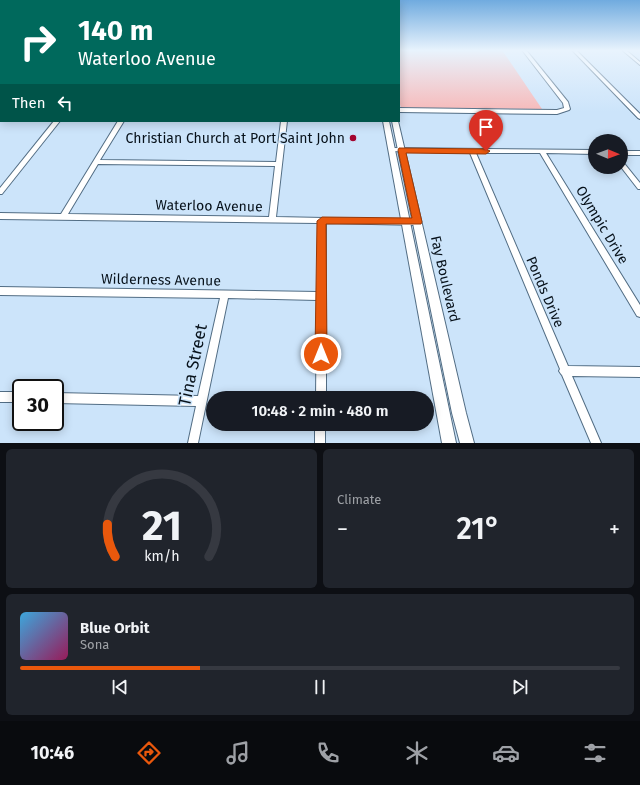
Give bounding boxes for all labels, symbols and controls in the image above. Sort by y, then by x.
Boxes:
text: 140 m [78,14,154,47]
icon: right [12,16,64,68]
text: Waterloo Avenue [78,48,216,70]
icon: left [54,92,76,114]
text: Then [12,94,46,112]
pin [469,110,503,151]
icon: arrive [475,116,497,138]
place label: Christian Church at Port Saint John [126,130,345,147]
marker: Christian Church at Port Saint John [348,133,358,143]
north arrow [588,134,628,174]
map controls [588,134,628,174]
street label: Olympic Drive [572,183,632,267]
street label: Waterloo Avenue [155,197,263,215]
street label: Fay Boulevard [427,234,463,324]
street label: Ponds Drive [522,254,568,330]
street label: Wilderness Avenue [101,270,221,290]
street label: Tina Street [174,321,212,408]
position arrow [300,333,342,375]
speed limit sign: 30 [12,379,64,431]
text: 10:48 · 2 min · 480 m [252,402,388,420]
text: Climate [337,492,381,507]
text: 21 [142,500,181,550]
text: 21° [457,511,501,547]
text: − [337,516,348,543]
text: + [609,516,620,543]
text: km/h [144,547,179,564]
text: Blue Orbit [80,619,149,637]
text: Sona [80,637,109,652]
icon: previous [109,676,131,698]
icon: pause [309,676,331,698]
icon: next [509,676,531,698]
icon: directions [135,739,163,767]
icon: music [224,739,252,767]
icon: phone [314,739,342,767]
icon: climate [403,739,431,767]
icon: car [492,739,520,767]
icon: filters [581,739,609,767]
text: 10:46 [31,742,74,764]

